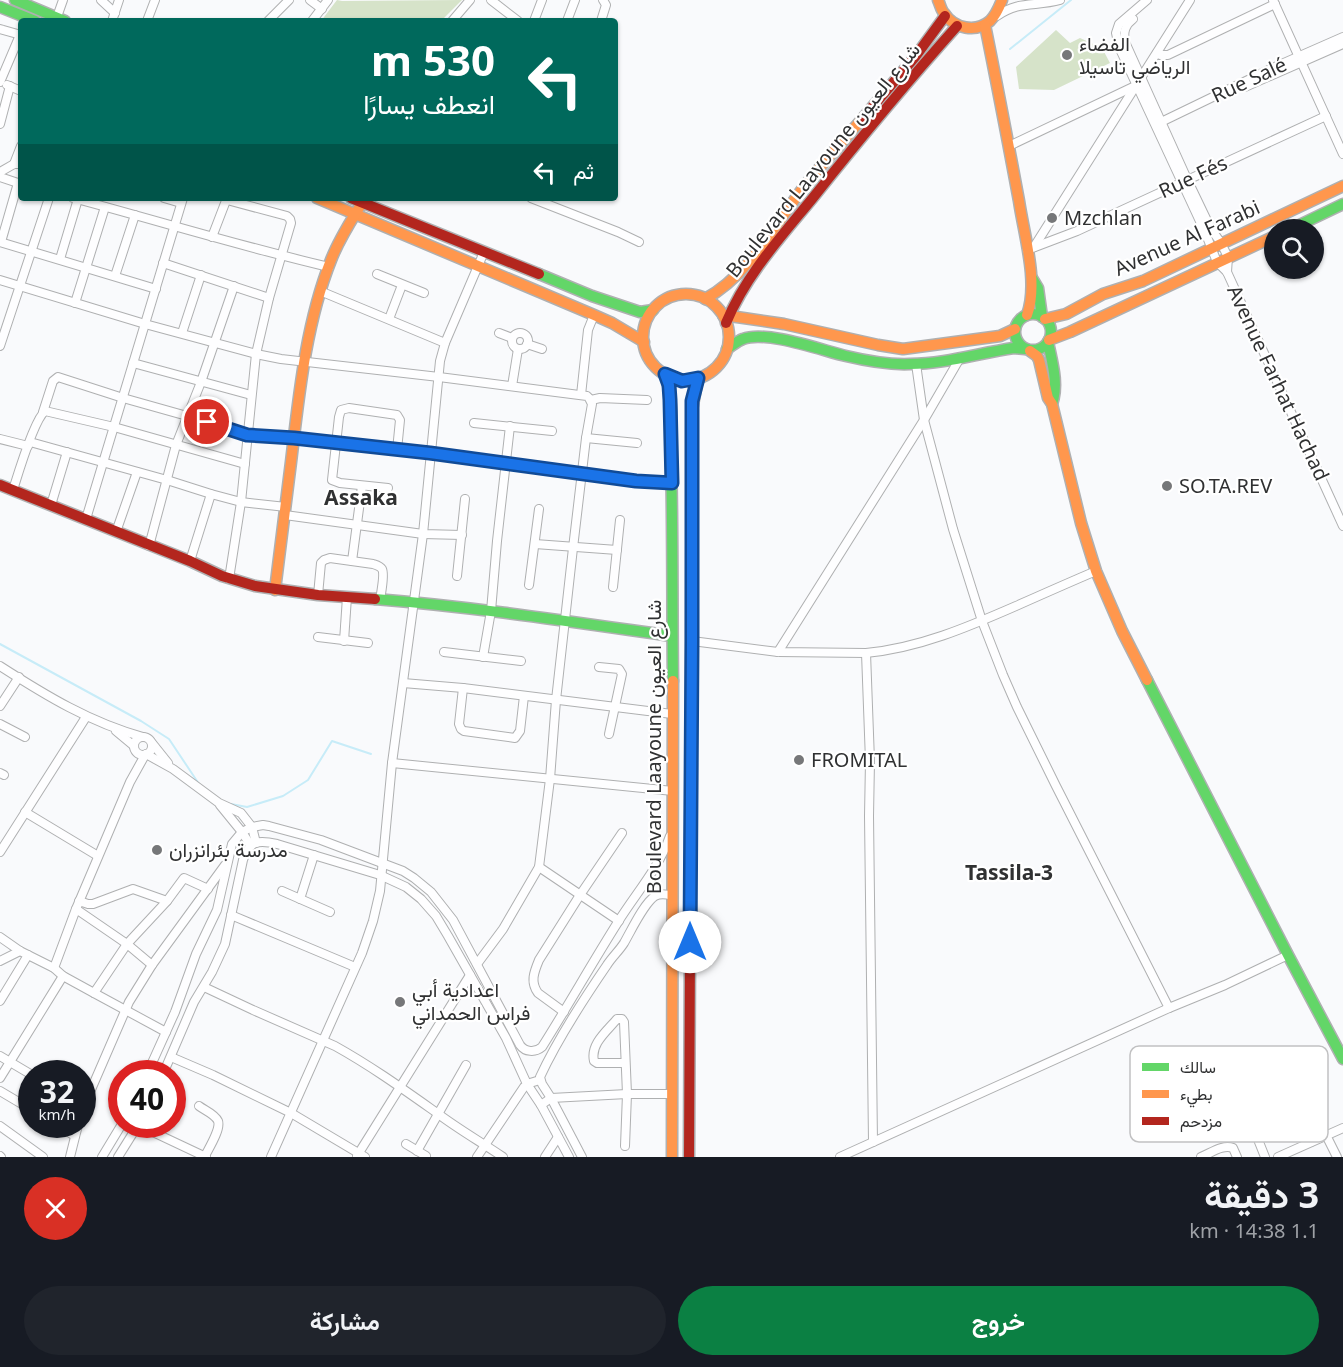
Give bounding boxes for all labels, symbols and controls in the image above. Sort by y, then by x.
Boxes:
place label: الفضاء الرياضي تاسيلا [1079,30,1190,84]
text: 530 m [371,31,495,88]
street label: Boulevard Laayoune شارع العيون [719,37,927,283]
icon: left [516,42,594,120]
marker: الفضاء الرياضي تاسيلا [1060,48,1074,62]
street label: Rue Salé [1207,50,1291,109]
text: انعطف يسارًا [363,85,495,122]
street label: Rue Fés [1154,149,1231,204]
text: ثم [573,155,594,185]
icon: left [528,156,561,189]
street label: Avenue Al Farabi [1110,193,1264,282]
place label: Mzchlan [1064,204,1142,231]
marker: Mzchlan [1045,211,1059,225]
map controls [1264,219,1324,279]
button: search [1264,219,1324,279]
street label: Avenue Farhat Hachad [1221,281,1336,485]
pin [181,396,232,447]
icon: arrive [190,405,223,438]
place label: SO.TA.REV [1179,472,1272,499]
marker: SO.TA.REV [1160,479,1174,493]
district label: Assaka [324,483,398,511]
street label: Boulevard Laayoune شارع العيون [640,600,668,894]
place label: FROMITAL [811,746,907,773]
marker: FROMITAL [792,753,806,767]
place label: مدرسة بئرانزران [169,836,288,863]
marker: مدرسة بئرانزران [150,843,164,857]
district label: Tassila-3 [965,858,1053,886]
position arrow [658,910,722,974]
place label: اعدادية أبي فراس الحمداني [412,976,530,1030]
marker: اعدادية أبي فراس الحمداني [393,995,407,1009]
legend [1130,1046,1328,1142]
text: سالك [1180,1056,1216,1078]
speed limit sign: 40 [108,1060,186,1138]
text: 32 [40,1071,74,1112]
text: بطيء [1180,1083,1212,1108]
text: km/h [39,1104,75,1124]
text: مزدحم [1180,1110,1222,1132]
text: 3 دقيقة [1204,1170,1319,1219]
button: close [24,1177,87,1240]
text: 1.1 km · 14:38 [1189,1217,1319,1244]
button: مشاركة [24,1286,666,1355]
button: خروج [678,1286,1319,1355]

